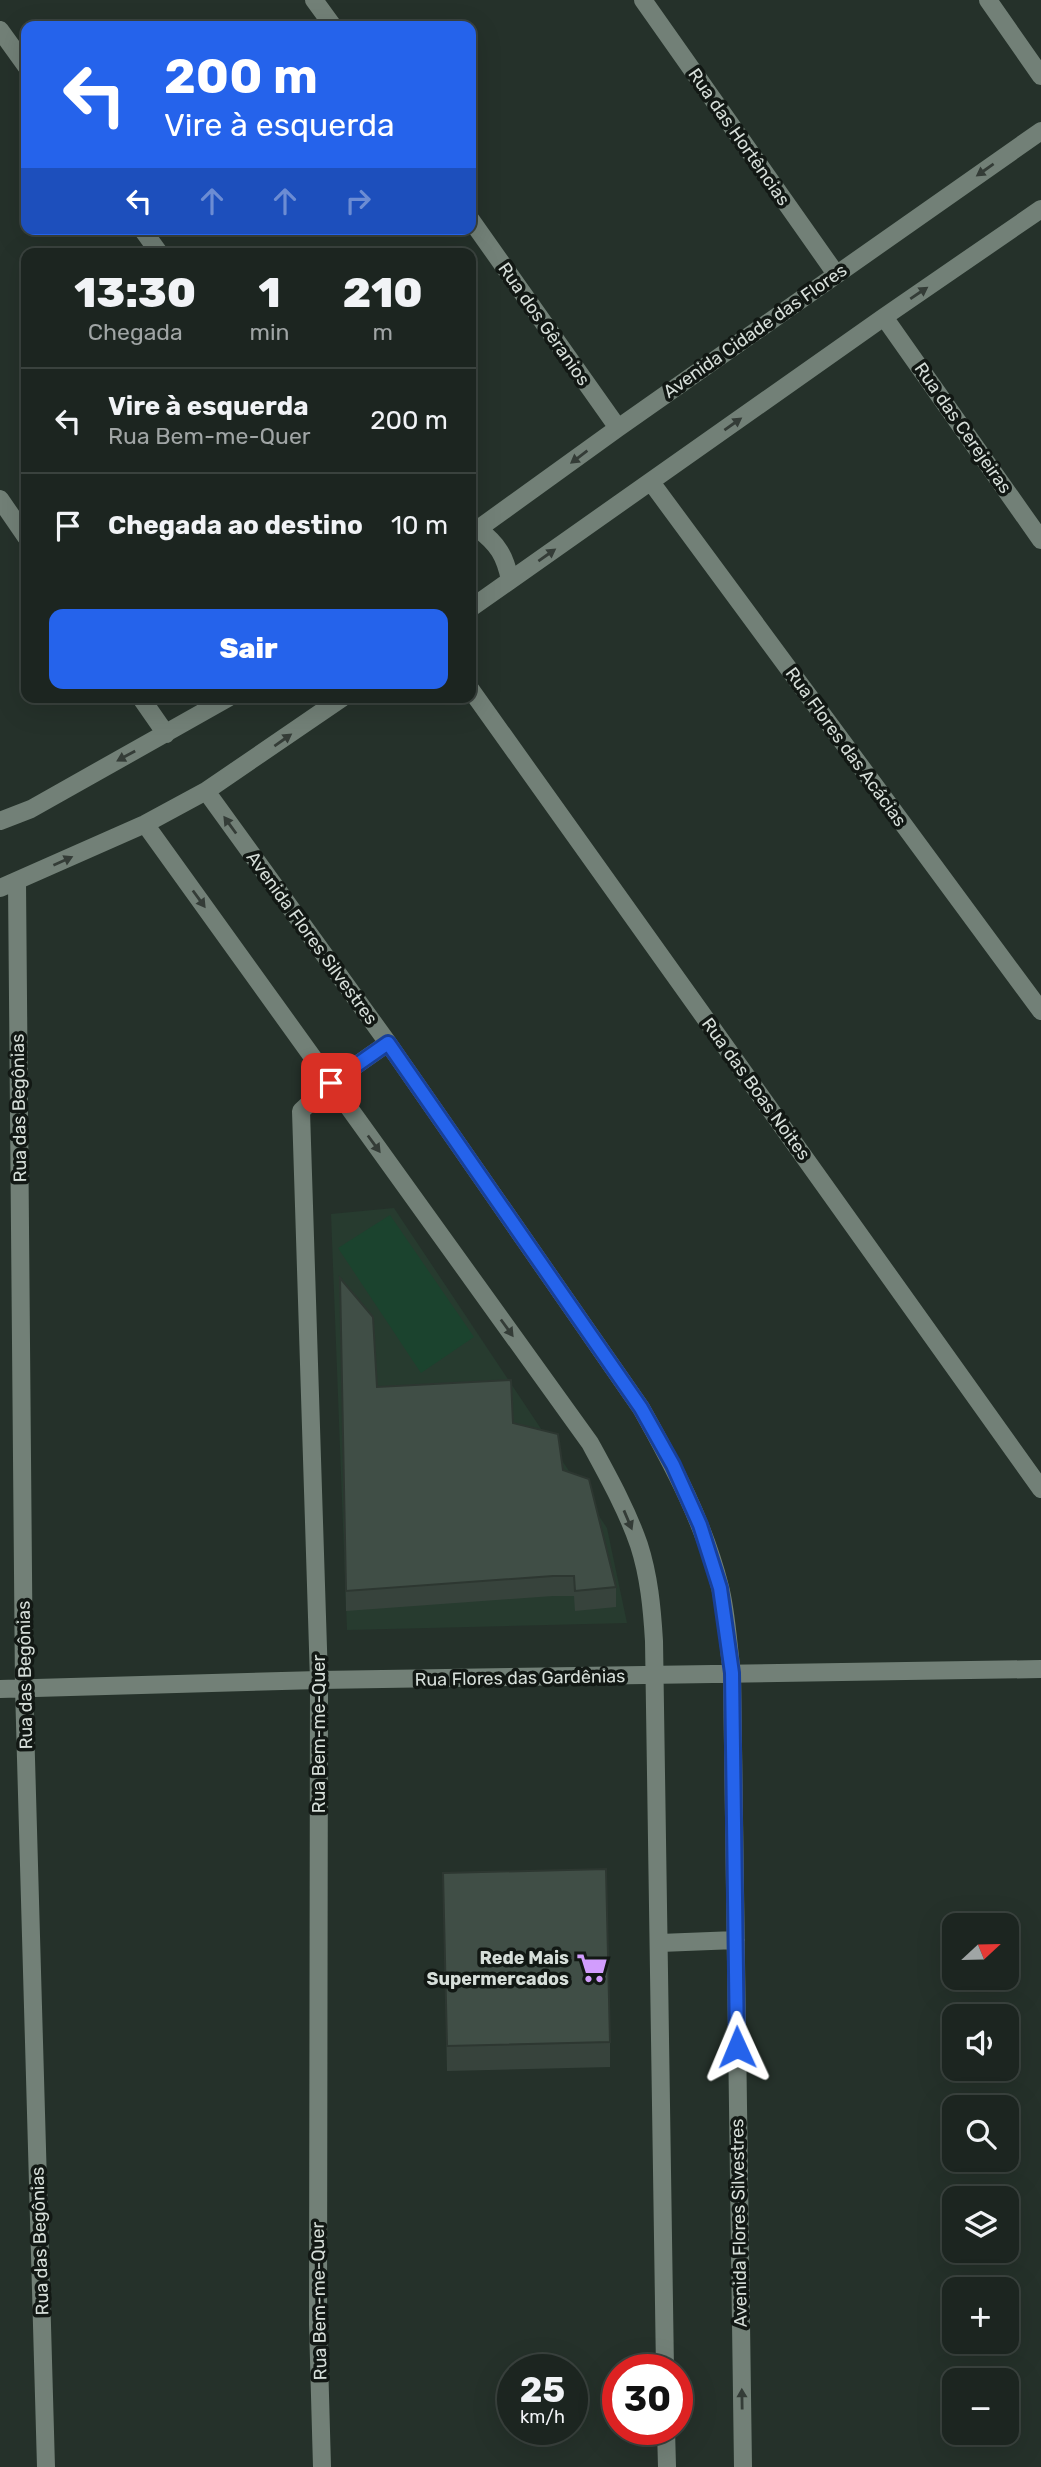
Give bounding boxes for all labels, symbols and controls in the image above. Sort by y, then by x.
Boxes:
text: 200 m [164,47,318,105]
icon: left [49,49,140,140]
street label: Rua das Hortências [683,64,795,210]
text: Vire à esquerda [164,106,395,144]
one-way arrow [976,163,994,177]
icon: left [120,182,158,220]
icon: ahead [193,182,231,220]
icon: ahead [266,182,304,220]
icon: right [339,182,377,220]
street label: Rua dos Gêranios [493,258,595,390]
street label: Avenida Cidade das Flores [659,259,851,403]
text: 13:30 [74,268,196,318]
text: 1 [258,268,281,318]
text: 210 [343,268,423,318]
one-way arrow [910,286,928,300]
text: Chegada [88,318,183,346]
text: min [249,318,289,346]
text: m [372,318,393,346]
street label: Rua das Cerejeiras [910,358,1016,498]
text: Vire à esquerda [108,391,309,422]
icon: left [49,402,87,440]
text: 200 m [370,405,448,436]
one-way arrow [724,417,742,431]
text: Rua Bem-me-Quer [108,422,311,450]
one-way arrow [570,449,588,463]
icon: arrive [49,507,87,545]
text: Chegada ao destino [108,510,363,541]
text: 10 m [391,510,448,541]
one-way arrow [538,548,556,562]
button: Sair [49,609,448,689]
street label: Rua Flores das Acácias [781,663,911,831]
one-way arrow [274,733,292,747]
one-way arrow [116,750,135,762]
one-way arrow [224,816,238,834]
street label: Avenida Flores Silvestres [242,847,382,1029]
one-way arrow [52,855,73,866]
one-way arrow [192,890,206,908]
street label: Rua das Boas Noites [697,1014,815,1164]
street label: Rua das Begônias [7,1033,31,1183]
pin [301,1053,361,1113]
icon: arrive [312,1064,350,1102]
one-way arrow [367,1135,381,1153]
one-way arrow [500,1319,514,1337]
one-way arrow [622,1510,634,1530]
street label: Rua das Begônias [13,1600,37,1750]
street label: Rua Bem-me-Quer [308,1655,330,1813]
street label: Rua Flores das Gardênias [414,1665,626,1691]
north arrow [942,1913,1018,1990]
map controls [942,1913,1019,2445]
place label: Rede Mais Supermercados [426,1947,569,1990]
supermarket icon: Rede Mais Supermercados [575,1951,609,1985]
button: sound [942,2004,1019,2081]
position arrow [700,2010,774,2084]
button: search [942,2095,1019,2172]
street label: Avenida Flores Silvestres [726,2118,752,2328]
street label: Rua das Begônias [26,2166,54,2316]
button: layers [942,2186,1019,2263]
street label: Rua Bem-me-Quer [307,2221,331,2380]
button: + [942,2277,1019,2354]
speed limit sign: 30 [602,2354,693,2445]
button: − [942,2368,1019,2445]
text: 25 [520,2369,565,2411]
one-way arrow [736,2388,748,2410]
text: km/h [520,2406,565,2428]

